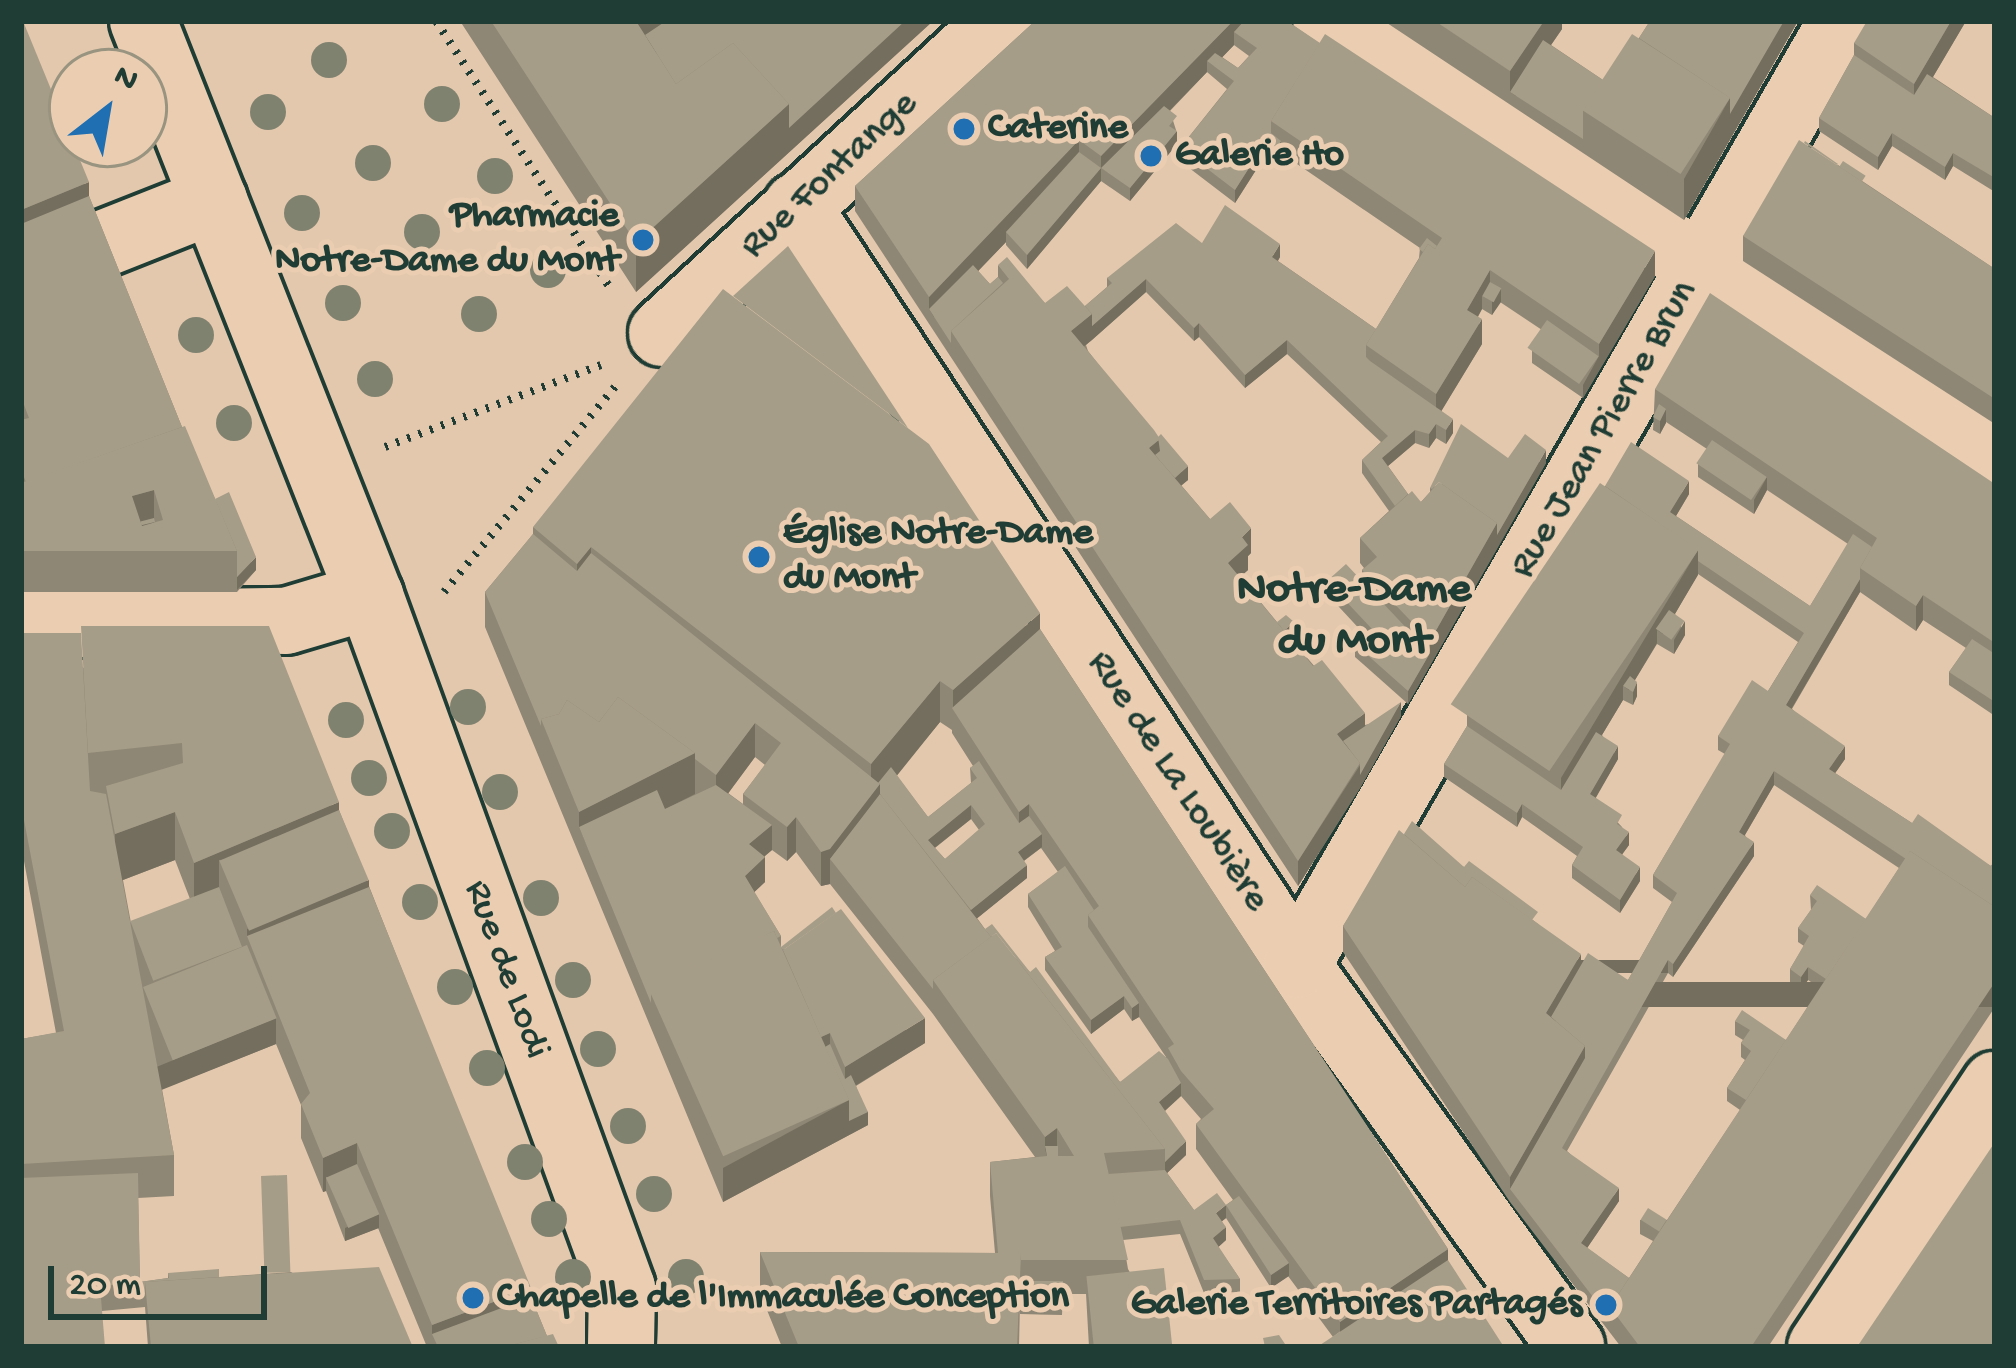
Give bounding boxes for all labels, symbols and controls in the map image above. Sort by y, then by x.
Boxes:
north arrow [48,48,168,168]
text: N [106,58,144,102]
street label: Rue Fontange [732,82,928,270]
place label: Caterine [988,106,1128,152]
marker: Caterine [951,116,977,142]
place label: Galerie Ho [1175,133,1344,179]
marker: Galerie Ho [1138,143,1164,169]
place label: Pharmacie Notre-Dame du Mont [275,195,619,286]
marker: Pharmacie Notre-Dame du Mont [630,227,656,253]
street label: Rue Jean Pierre Brun [1501,273,1709,587]
place label: Église Notre-Dame du Mont [783,512,1093,603]
marker: Église Notre-Dame du Mont [746,544,772,570]
district label: Notre-Dame du Mont [1237,564,1471,670]
street label: Rue de La Loubière [1075,643,1279,921]
street label: Rue de Lodi [451,875,559,1065]
scale bar [54,1242,273,1316]
text: 20 m [69,1265,141,1308]
place label: Chapelle de l'Immaculée Conception [497,1275,1069,1321]
place label: Galerie Territoires Partagés [1131,1282,1582,1328]
marker: Chapelle de l'Immaculée Conception [460,1285,486,1311]
marker: Galerie Territoires Partagés [1593,1292,1619,1318]

